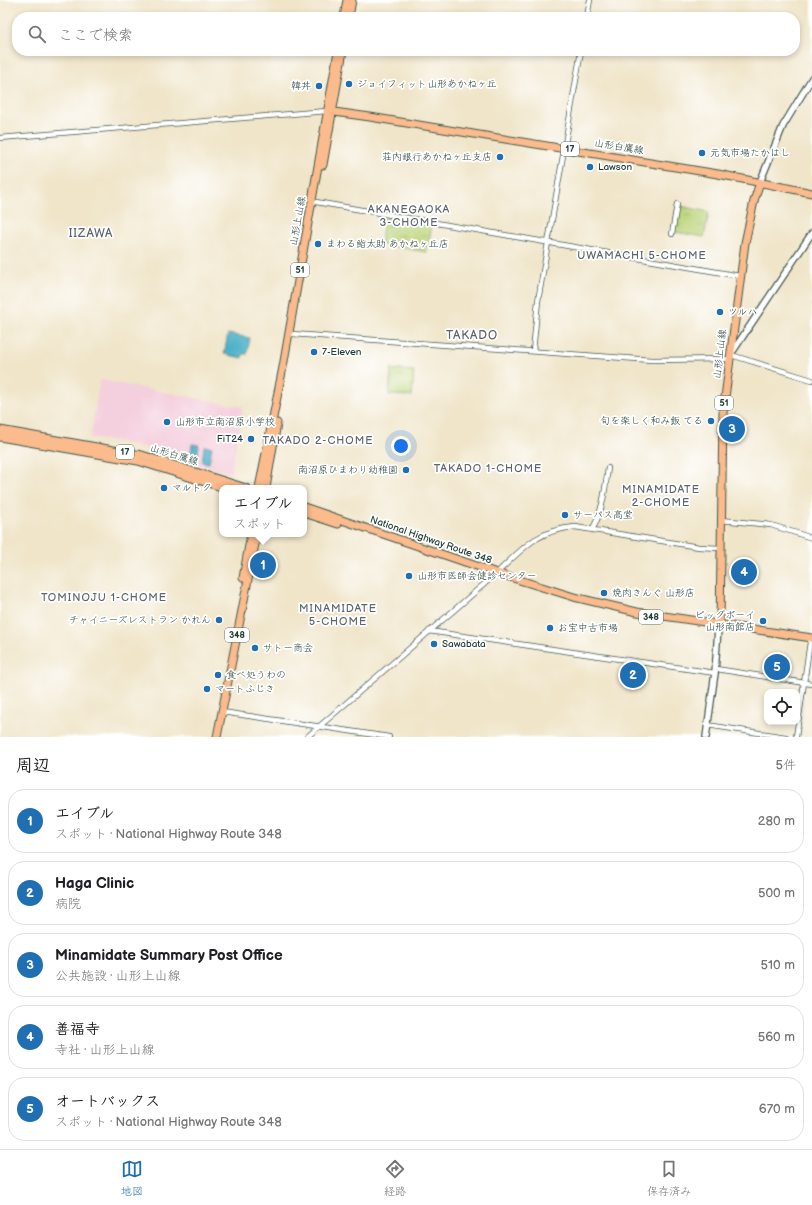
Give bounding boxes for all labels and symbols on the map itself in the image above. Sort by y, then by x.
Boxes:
place label: ジョイフィット山形あかねヶ丘 [357,78,497,90]
marker: ジョイフィット山形あかねヶ丘 [344,79,354,89]
place label: 韓丼 [291,80,311,92]
marker: 韓丼 [314,81,324,91]
street label: 山形白鷹線 [593,137,645,157]
road number: 17 [561,142,579,156]
place label: 元気市場たかはし [710,147,790,159]
marker: 元気市場たかはし [697,148,707,158]
place label: 荘内銀行あかねヶ丘支店 [382,151,492,163]
marker: 荘内銀行あかねヶ丘支店 [495,152,505,162]
place label: Lawson [598,161,632,173]
marker: Lawson [585,162,595,172]
street label: 山形上山線 [288,195,308,247]
district label: AKANEGAOKA 3-CHOME [368,203,450,229]
district label: IIZAWA [69,226,113,241]
place label: まわる鮨太助 あかねヶ丘店 [326,238,449,250]
marker: まわる鮨太助 あかねヶ丘店 [313,239,323,249]
district label: UWAMACHI 5-CHOME [577,249,707,262]
road number: 51 [291,263,309,277]
place label: ツルハ [728,306,758,318]
marker: ツルハ [715,307,725,317]
district label: TAKADO [446,328,498,343]
street label: 山形上山線 [711,328,729,380]
place label: 7-Eleven [322,346,362,358]
marker: 7-Eleven [309,347,319,357]
road number: 51 [715,396,733,410]
pin: 3 [719,414,745,444]
place label: 旬を楽しく和み飯 てる [600,415,703,427]
place label: 山形市立南沼原小学校 [175,416,275,428]
marker: 旬を楽しく和み飯 てる [706,416,716,426]
marker: 山形市立南沼原小学校 [162,417,172,427]
place label: FiT24 [217,433,243,445]
marker: FiT24 [246,434,256,444]
district label: TAKADO 2-CHOME [263,434,373,447]
your location [391,436,411,456]
street label: 山形白鷹線 [148,442,200,468]
road number: 17 [116,445,134,459]
district label: TAKADO 1-CHOME [434,462,542,475]
place label: 南沼原ひまわり幼稚園 [298,464,398,476]
marker: 南沼原ひまわり幼稚園 [401,465,411,475]
place label: マルトク [172,482,212,494]
marker: マルトク [159,483,169,493]
district label: MINAMIDATE 2-CHOME [622,483,700,509]
place label: サーパス高堂 [573,509,633,521]
marker: サーパス高堂 [560,510,570,520]
street label: National Highway Route 348 [369,513,494,567]
pin: 1 [250,550,276,580]
pin: 4 [731,557,757,587]
place label: 山形市医師会健診センター [417,570,537,582]
marker: 山形市医師会健診センター [404,571,414,581]
place label: 焼肉きんぐ 山形店 [612,587,695,599]
marker: 焼肉きんぐ 山形店 [599,588,609,598]
district label: TOMINOJU 1-CHOME [41,591,167,604]
district label: MINAMIDATE 5-CHOME [299,602,377,628]
place label: ビッグボーイ 山形南館店 [695,609,755,633]
road number: 348 [639,610,663,624]
place label: チャイニーズレストラン かれん [69,614,211,626]
marker: チャイニーズレストラン かれん [214,615,224,625]
marker: ビッグボーイ 山形南館店 [758,616,768,626]
place label: お宝中古市場 [558,622,618,634]
marker: お宝中古市場 [545,623,555,633]
road number: 348 [225,628,249,642]
place label: Sawabata [442,638,486,650]
marker: Sawabata [429,639,439,649]
place label: サトー商会 [263,642,313,654]
marker: サトー商会 [250,643,260,653]
pin: 5 [764,652,790,682]
pin: 2 [620,660,646,690]
place label: 食べ処うわの [226,669,286,681]
marker: 食べ処うわの [213,670,223,680]
place label: マートふじき [215,683,275,695]
marker: マートふじき [202,684,212,694]

